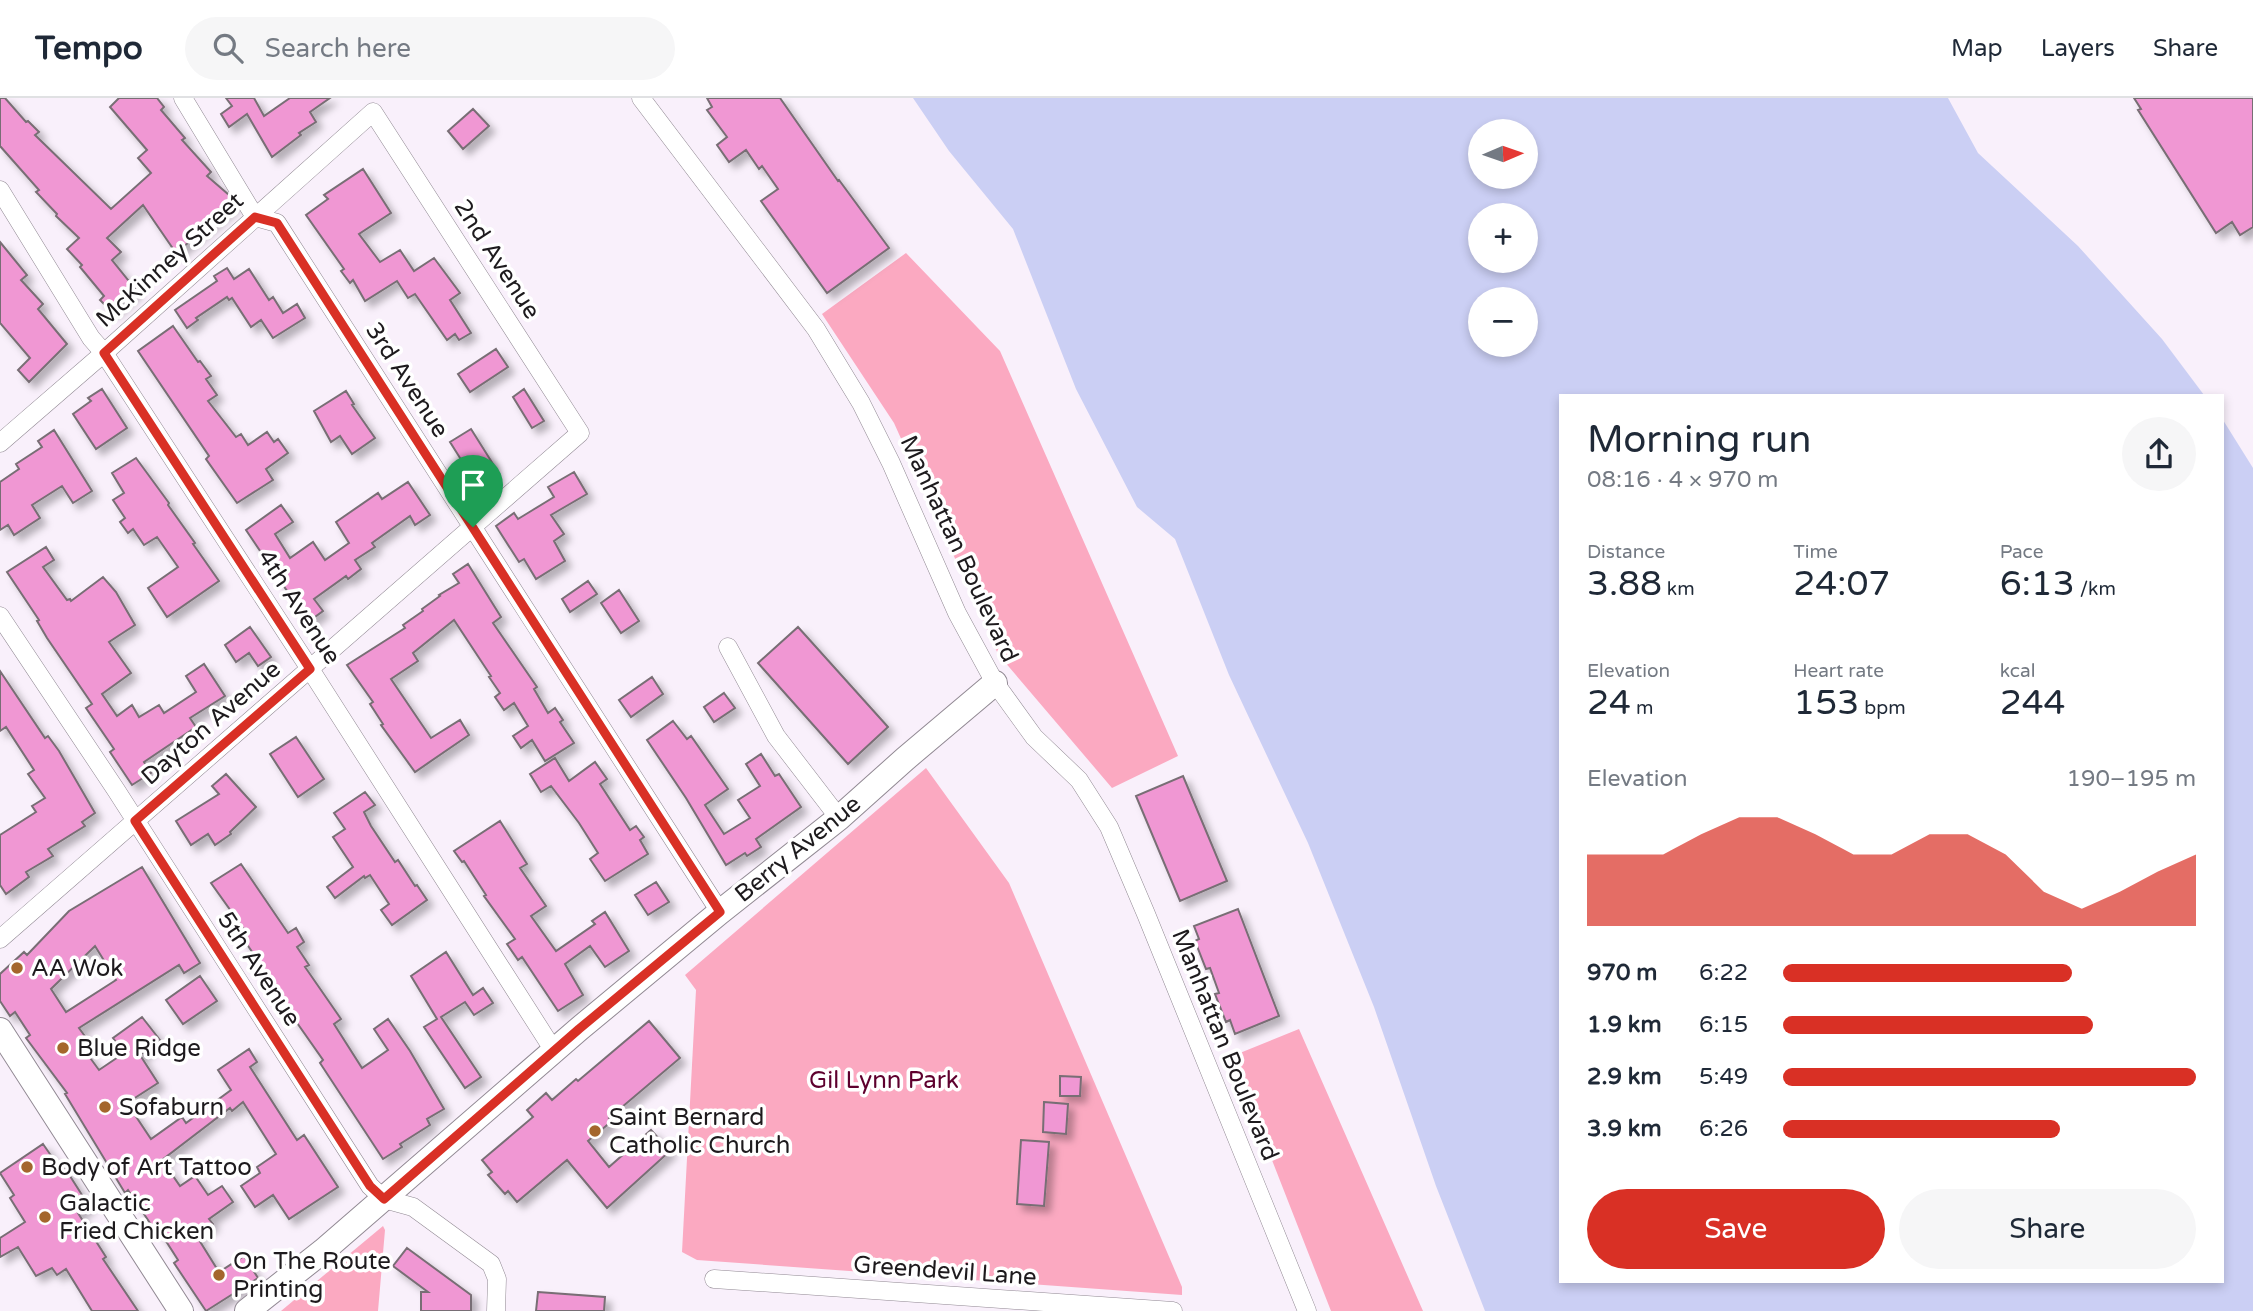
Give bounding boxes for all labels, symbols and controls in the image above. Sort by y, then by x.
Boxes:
search box [185,17,675,80]
text: Tempo [35,29,143,68]
icon: search [209,29,247,67]
text: Search here [265,33,411,64]
text: Map [1951,34,2003,63]
text: Layers [2041,34,2115,63]
text: Share [2153,34,2218,63]
north arrow [1468,119,1538,189]
map controls [1468,119,1538,357]
street label: McKinney Street [90,186,250,334]
street label: 2nd Avenue [448,194,546,324]
button: + [1468,203,1538,273]
button: − [1468,287,1538,357]
street label: 3rd Avenue [359,317,455,443]
text: Morning run [1587,417,1811,463]
button: share [2122,417,2196,491]
street label: Manhattan Boulevard [894,431,1024,667]
pin [443,455,503,527]
icon: arrive [454,466,492,504]
text: 08:16 · 4 × 970 m [1587,466,1778,494]
text: Distance [1587,541,1665,563]
text: Time [1793,541,1838,563]
text: Pace [2000,541,2043,563]
street label: 4th Avenue [251,544,347,670]
text: 3.88 [1587,563,1662,605]
text: 24:07 [1793,563,1890,605]
text: 6:13 [2000,563,2075,605]
text: km [1662,578,1695,600]
text: /km [2075,578,2116,600]
street label: Dayton Avenue [136,655,286,791]
text: Elevation [1587,660,1670,682]
text: Heart rate [1793,660,1884,682]
text: kcal [2000,660,2035,682]
text: 24 [1587,682,1631,724]
text: 153 [1793,682,1859,724]
text: 244 [2000,682,2066,724]
text: m [1631,697,1653,719]
text: bpm [1859,697,1906,719]
text: Elevation [1587,765,1688,793]
text: 190–195 m [2067,765,2196,793]
street label: Berry Avenue [729,789,867,909]
street label: 5th Avenue [211,906,307,1032]
street label: Manhattan Boulevard [1165,925,1285,1165]
place label: AA Wok [31,954,123,983]
text: 970 m [1587,959,1657,987]
text: 6:22 [1699,959,1748,987]
marker: AA Wok [9,960,25,976]
text: 1.9 km [1587,1011,1662,1039]
text: 6:15 [1699,1011,1748,1039]
place label: Blue Ridge [77,1034,201,1063]
marker: Blue Ridge [55,1040,71,1056]
text: 2.9 km [1587,1063,1662,1091]
text: 5:49 [1699,1063,1748,1091]
park label: Gil Lynn Park [809,1066,959,1095]
place label: Sofaburn [119,1093,224,1122]
marker: Sofaburn [97,1099,113,1115]
place label: Saint Bernard Catholic Church [609,1103,790,1160]
text: 3.9 km [1587,1115,1662,1143]
text: 6:26 [1699,1115,1748,1143]
marker: Saint Bernard Catholic Church [587,1123,603,1139]
place label: Body of Art Tattoo [41,1153,252,1182]
marker: Body of Art Tattoo [19,1159,35,1175]
place label: Galactic Fried Chicken [59,1189,214,1246]
button: Save [1587,1189,1885,1269]
button: Share [1899,1189,2196,1269]
marker: Galactic Fried Chicken [37,1209,53,1225]
place label: On The Route Printing [233,1247,391,1304]
street label: Greendevil Lane [852,1250,1038,1292]
marker: On The Route Printing [211,1267,227,1283]

